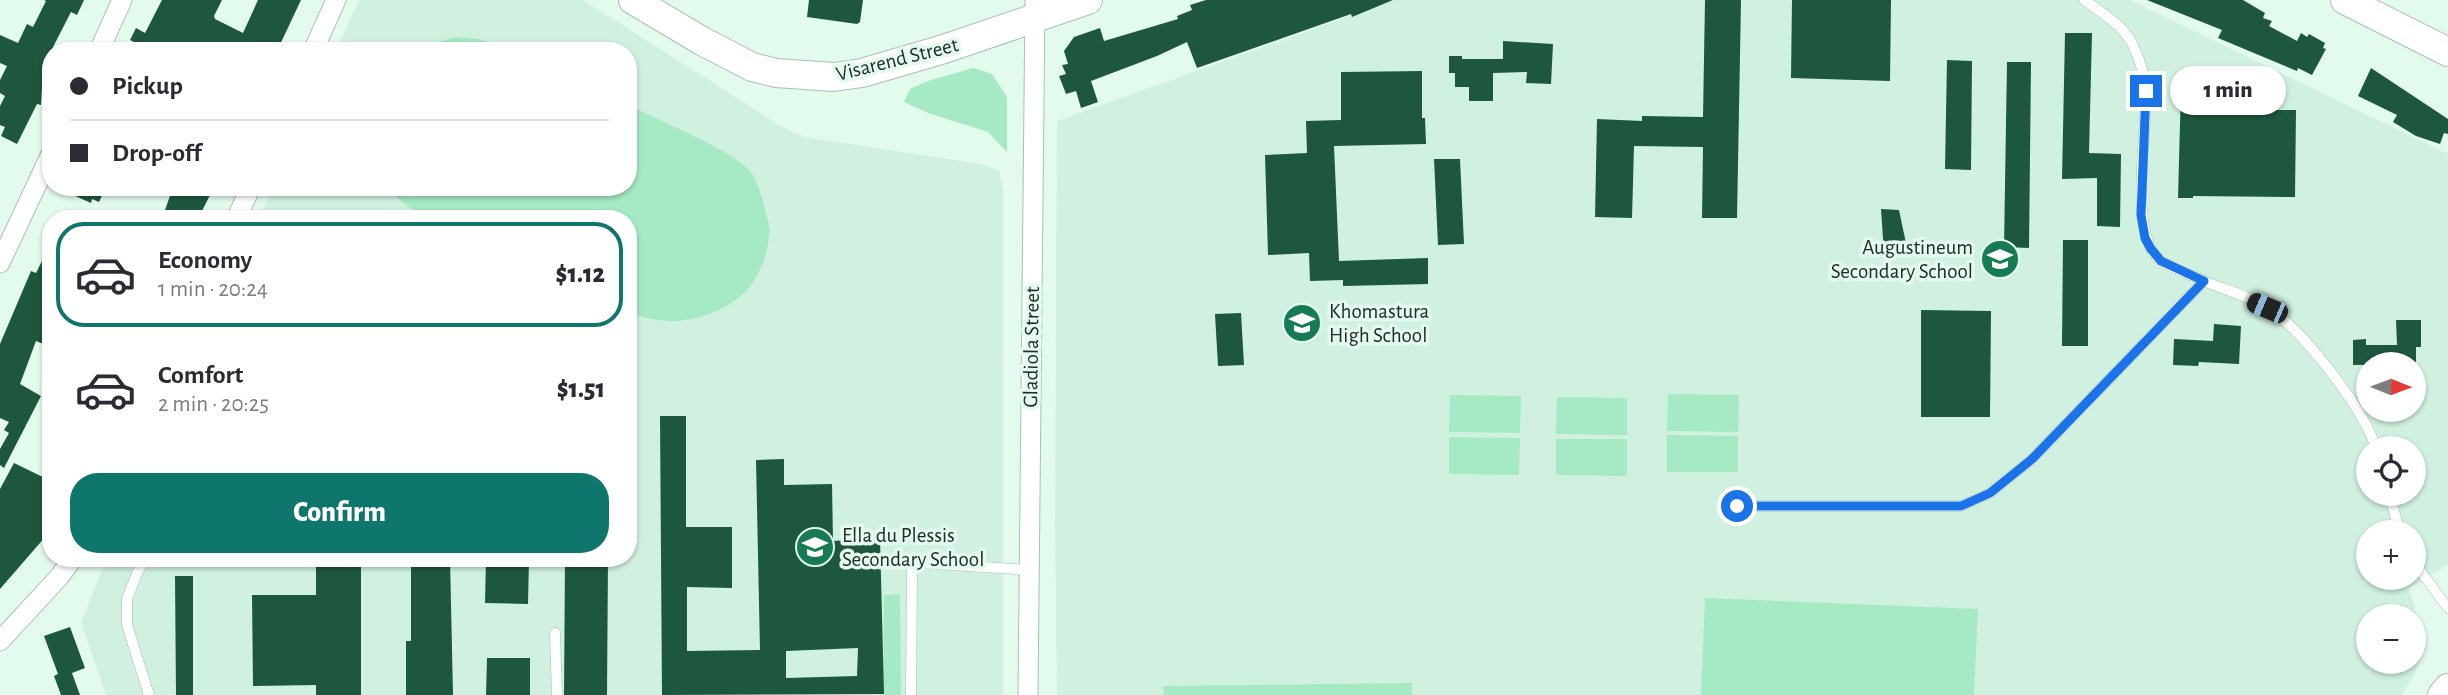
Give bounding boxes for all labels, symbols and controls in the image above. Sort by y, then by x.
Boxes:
street label: Visarend Street [834,34,961,85]
callout: 1 min [2170,66,2286,116]
text: Pickup [112,73,183,99]
route end [2130,75,2162,107]
text: 1 min [2204,79,2252,102]
text: Drop-off [112,140,201,166]
place label: Augustineum Secondary School [1831,237,1973,282]
school or university icon: Augustineum Secondary School [1979,238,2021,280]
icon: car [74,243,137,306]
text: Economy [158,247,252,273]
text: $1.12 [556,261,605,287]
text: 1 min · 20:24 [158,278,268,301]
street label: Gladiola Street [1020,286,1043,408]
car [2244,290,2291,326]
place label: Khomastura High School [1329,301,1430,346]
school or university icon: Khomastura High School [1281,302,1323,344]
north arrow [2356,352,2426,422]
map controls [2356,352,2426,674]
icon: car [74,358,137,421]
text: Comfort [158,362,243,388]
text: $1.51 [557,376,605,402]
text: 2 min · 20:25 [158,393,269,416]
button: locate [2356,436,2426,506]
button: Confirm [70,473,609,553]
route start [1721,490,1753,522]
button: + [2356,520,2426,590]
place label: Ella du Plessis Secondary School [842,525,984,570]
school or university icon: Ella du Plessis Secondary School [794,526,836,568]
button: − [2356,604,2426,674]

